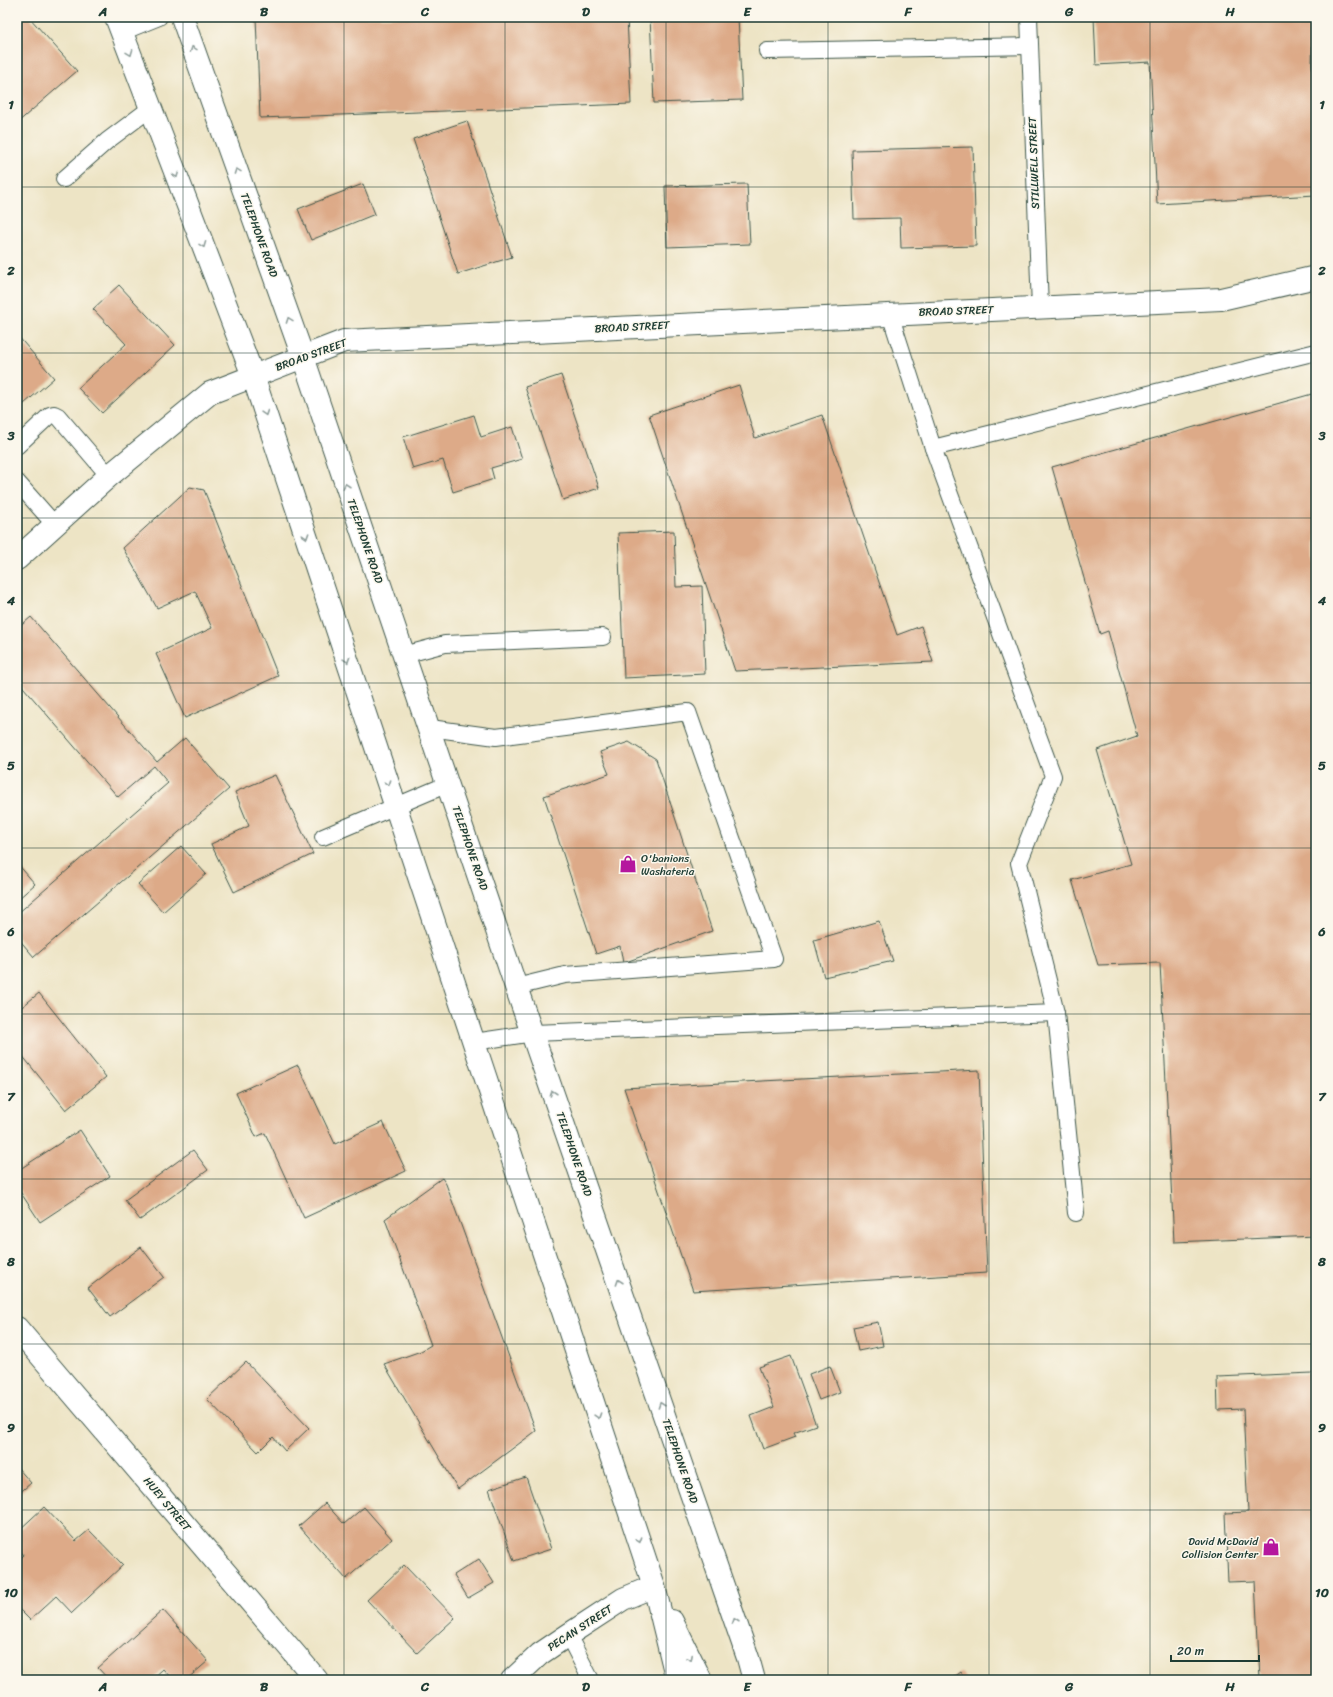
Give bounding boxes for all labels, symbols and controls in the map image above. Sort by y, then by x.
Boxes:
text: A [98,0,107,23]
text: B [260,0,269,23]
text: C [420,0,430,23]
text: D [582,0,590,23]
text: E [743,0,752,23]
text: F [903,0,912,23]
text: G [1064,0,1074,23]
text: H [1224,0,1235,23]
one-way arrow [189,45,198,52]
one-way arrow [125,49,133,57]
text: 1 [8,93,14,116]
text: 1 [1319,93,1325,116]
street label: STILLWELL STREET [1023,115,1045,209]
one-way arrow [233,168,241,175]
one-way arrow [172,171,180,178]
street label: TELEPHONE ROAD [235,190,283,280]
one-way arrow [199,242,207,249]
text: 2 [6,259,15,282]
text: 2 [1317,259,1326,282]
street label: BROAD STREET [918,300,995,322]
street label: BROAD STREET [594,316,671,338]
one-way arrow [286,317,294,324]
street label: BROAD STREET [273,333,350,377]
one-way arrow [261,409,269,416]
text: 3 [6,424,15,447]
text: 3 [1317,424,1326,447]
one-way arrow [343,482,351,489]
street label: TELEPHONE ROAD [342,496,389,586]
one-way arrow [302,533,310,540]
text: 4 [6,589,16,612]
text: 4 [1317,589,1327,612]
one-way arrow [343,656,351,663]
text: 5 [7,754,15,777]
text: 5 [1318,754,1326,777]
one-way arrow [383,779,392,786]
street label: TELEPHONE ROAD [447,803,494,893]
place label: O'banions Washateria [641,849,695,881]
shop icon: O'banions Washateria [618,854,638,874]
text: 6 [6,920,15,943]
text: 6 [1317,920,1326,943]
text: 7 [7,1085,16,1108]
text: 7 [1318,1085,1327,1108]
one-way arrow [550,1090,558,1097]
street label: TELEPHONE ROAD [551,1109,598,1199]
text: 8 [6,1250,15,1273]
text: 8 [1317,1250,1326,1273]
one-way arrow [615,1279,623,1286]
one-way arrow [657,1402,666,1409]
one-way arrow [593,1412,602,1419]
text: 9 [7,1416,15,1439]
street label: TELEPHONE ROAD [657,1416,704,1506]
text: 9 [1318,1416,1326,1439]
street label: HUEY STREET [138,1472,196,1536]
place label: David McDavid Collision Center [1182,1532,1259,1564]
one-way arrow [634,1536,643,1543]
shop icon: David McDavid Collision Center [1261,1537,1281,1557]
text: 10 [4,1581,18,1604]
text: 10 [1315,1581,1329,1604]
street label: PECAN STREET [544,1599,617,1656]
one-way arrow [732,1617,740,1624]
scale bar [1171,1637,1259,1663]
text: 20 m [1177,1640,1204,1662]
one-way arrow [685,1654,693,1662]
text: A [98,1675,107,1697]
text: B [260,1675,269,1697]
text: C [420,1675,430,1697]
text: D [582,1675,590,1697]
text: E [743,1675,752,1697]
text: F [903,1675,912,1697]
text: G [1064,1675,1074,1697]
text: H [1224,1675,1235,1697]

